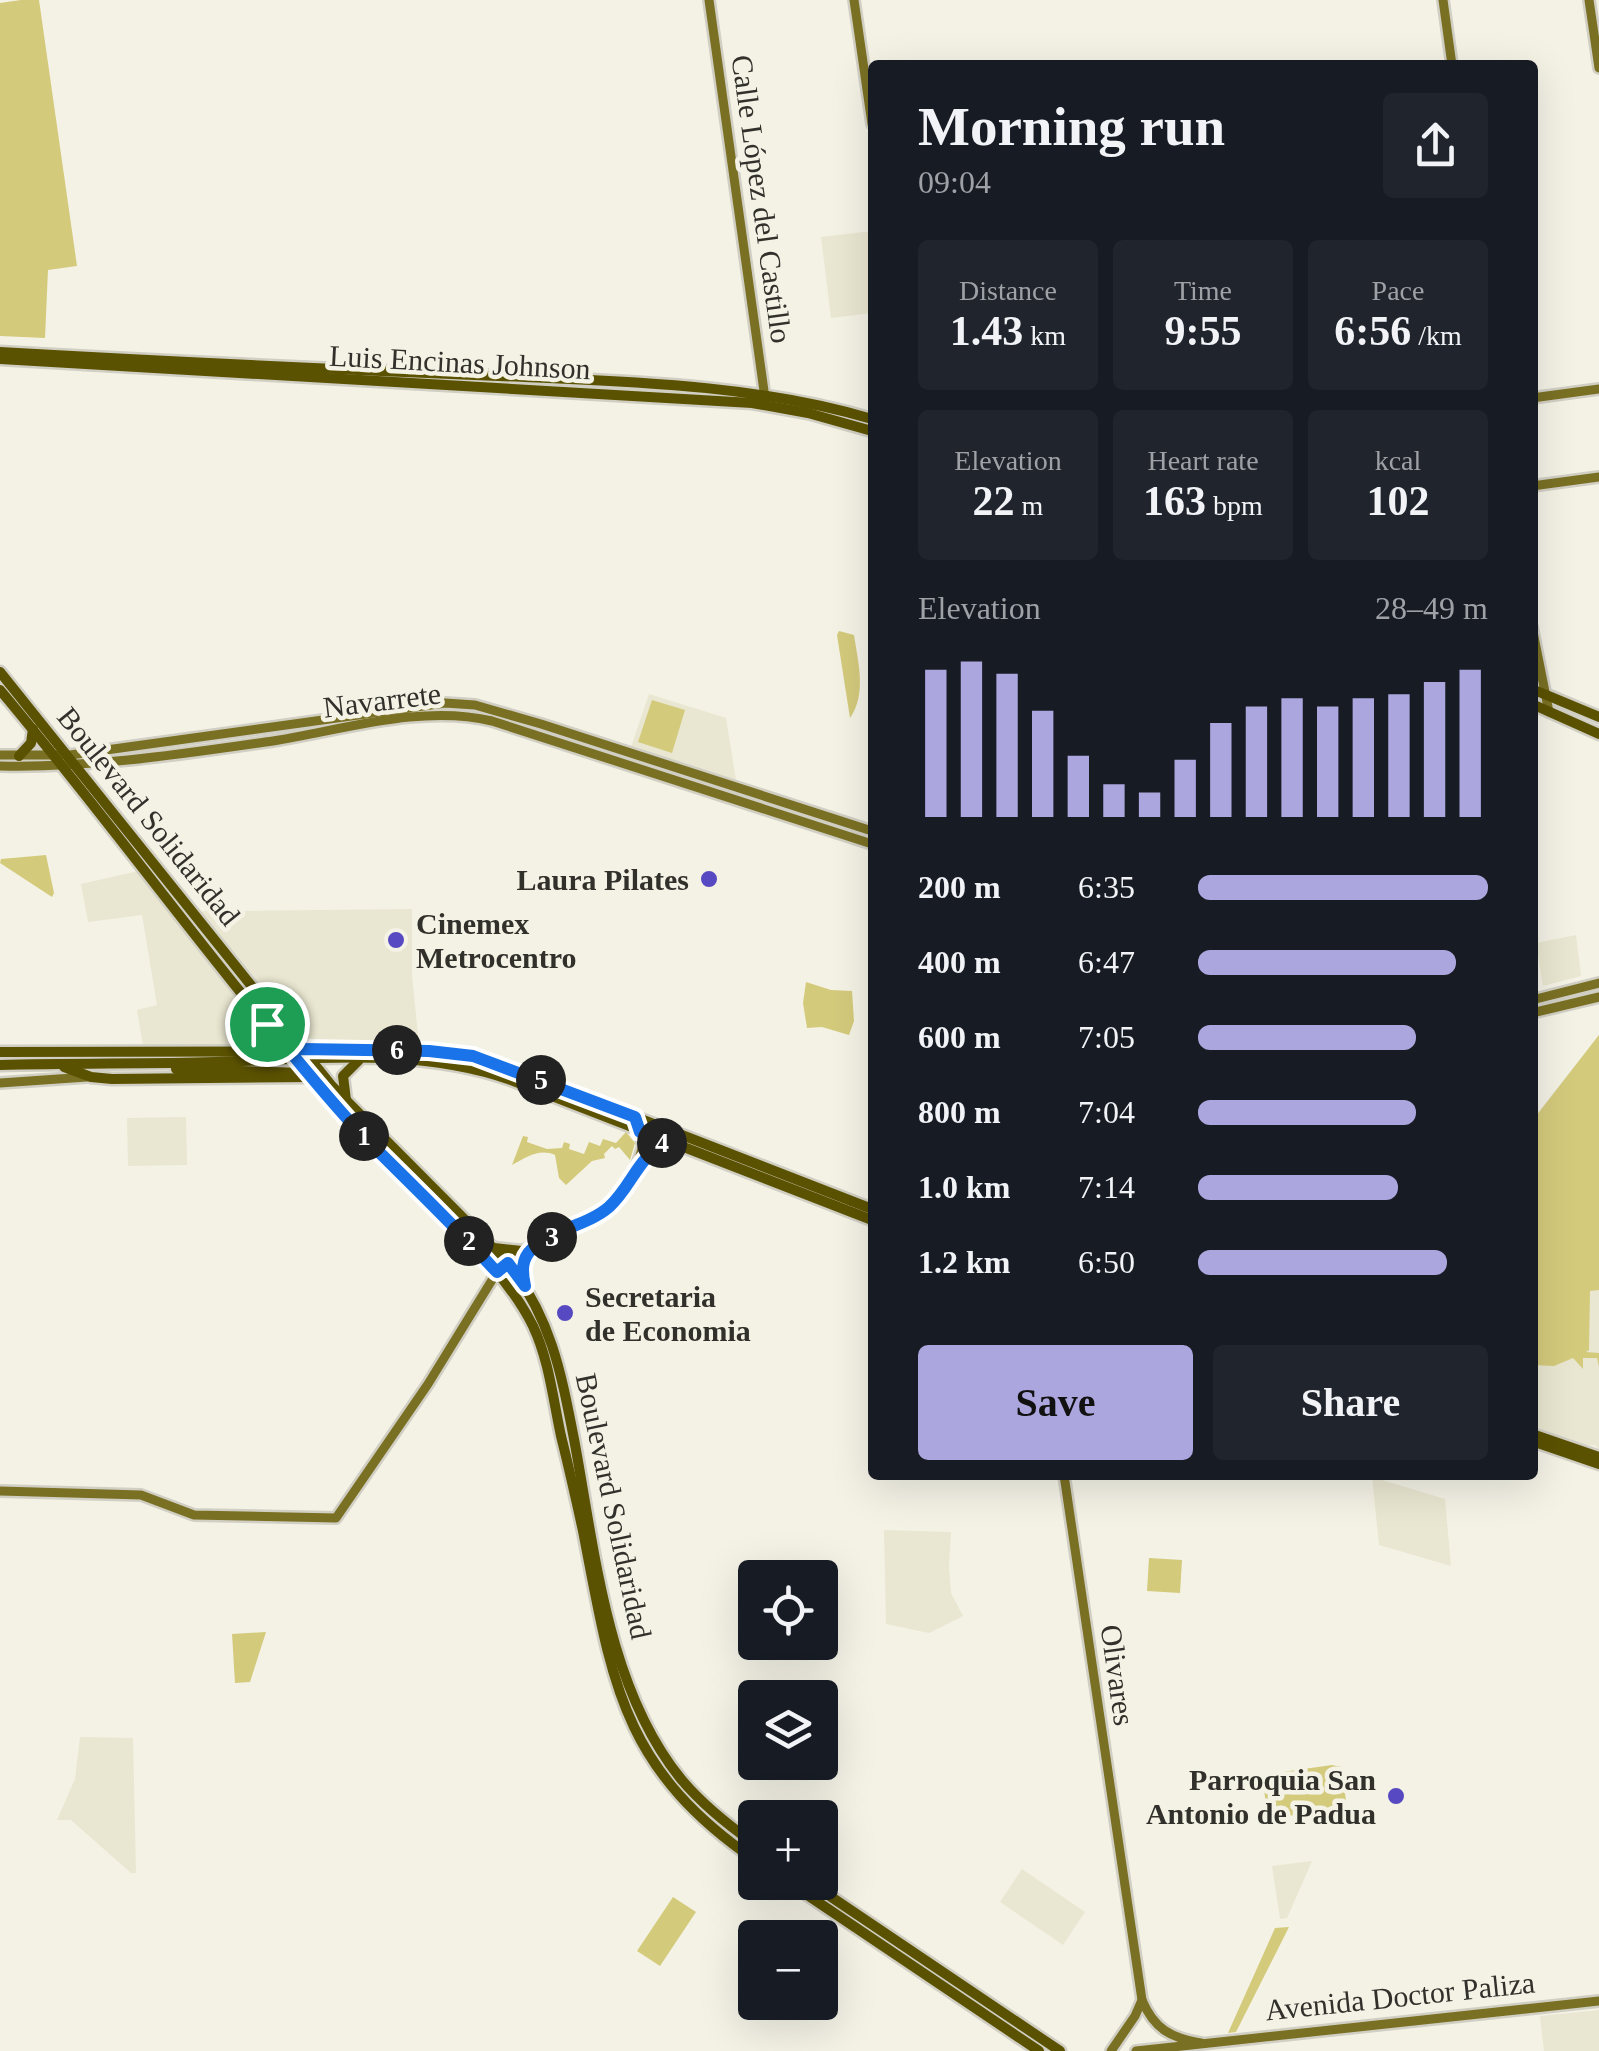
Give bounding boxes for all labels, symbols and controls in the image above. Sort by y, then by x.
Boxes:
street label: Calle López del Castillo [725,53,799,345]
button: share [1383,93,1488,198]
text: Morning run [918,96,1225,157]
text: 09:04 [918,164,991,200]
text: Distance [959,275,1057,306]
text: Time [1174,275,1232,306]
text: Pace [1372,275,1424,306]
text: 1.43 [950,308,1023,354]
text: 9:55 [1165,308,1242,354]
text: 6:56 [1334,308,1411,354]
text: km [1023,320,1066,351]
text: /km [1411,320,1462,351]
street label: Luis Encinas Johnson [328,339,592,385]
text: Elevation [954,445,1062,476]
text: Heart rate [1147,445,1259,476]
text: kcal [1375,445,1421,476]
text: 22 [973,478,1015,524]
text: 163 [1143,478,1206,524]
text: 102 [1367,478,1430,524]
text: m [1015,490,1043,521]
text: bpm [1206,490,1263,521]
text: Elevation [918,590,1041,626]
text: 28–49 m [1375,590,1488,626]
street label: Navarrete [321,676,443,724]
street label: Boulevard Solidaridad [51,700,247,932]
place label: Laura Pilates [517,863,689,896]
marker: Laura Pilates [698,868,720,890]
text: 200 m [918,869,1001,905]
text: 6:35 [1078,869,1135,905]
place label: Cinemex Metrocentro [416,907,576,974]
marker: Cinemex Metrocentro [385,929,407,951]
text: 400 m [918,944,1001,980]
text: 6:47 [1078,944,1135,980]
pin [225,982,310,1067]
icon: arrive [240,997,295,1052]
text: 600 m [918,1019,1001,1055]
text: 7:05 [1078,1019,1135,1055]
pin: 6 [372,1025,422,1075]
text: 6 [390,1034,404,1065]
pin: 5 [516,1055,566,1105]
text: 5 [534,1064,548,1095]
text: 800 m [918,1094,1001,1130]
text: 7:04 [1078,1094,1135,1130]
pin: 1 [339,1111,389,1161]
pin: 4 [637,1118,687,1168]
text: 1 [357,1120,371,1151]
text: 4 [655,1127,669,1158]
text: 1.0 km [918,1169,1010,1205]
text: 7:14 [1078,1169,1135,1205]
pin: 3 [527,1212,577,1262]
pin: 2 [444,1216,494,1266]
text: 3 [545,1221,559,1252]
text: 2 [462,1225,476,1256]
text: 1.2 km [918,1244,1010,1280]
text: 6:50 [1078,1244,1135,1280]
place label: Secretaria de Economia [585,1280,751,1347]
marker: Secretaria de Economia [554,1302,576,1324]
button: Save [918,1345,1193,1460]
button: Share [1213,1345,1488,1460]
street label: Boulevard Solidaridad [570,1370,658,1642]
map controls [738,1560,838,2020]
button: locate [738,1560,838,1660]
street label: Olivares [1095,1622,1141,1728]
button: layers [738,1680,838,1780]
place label: Parroquia San Antonio de Padua [1146,1763,1376,1830]
marker: Parroquia San Antonio de Padua [1385,1785,1407,1807]
button: + [738,1800,838,1900]
button: − [738,1920,838,2020]
street label: Avenida Doctor Paliza [1264,1965,1536,2027]

